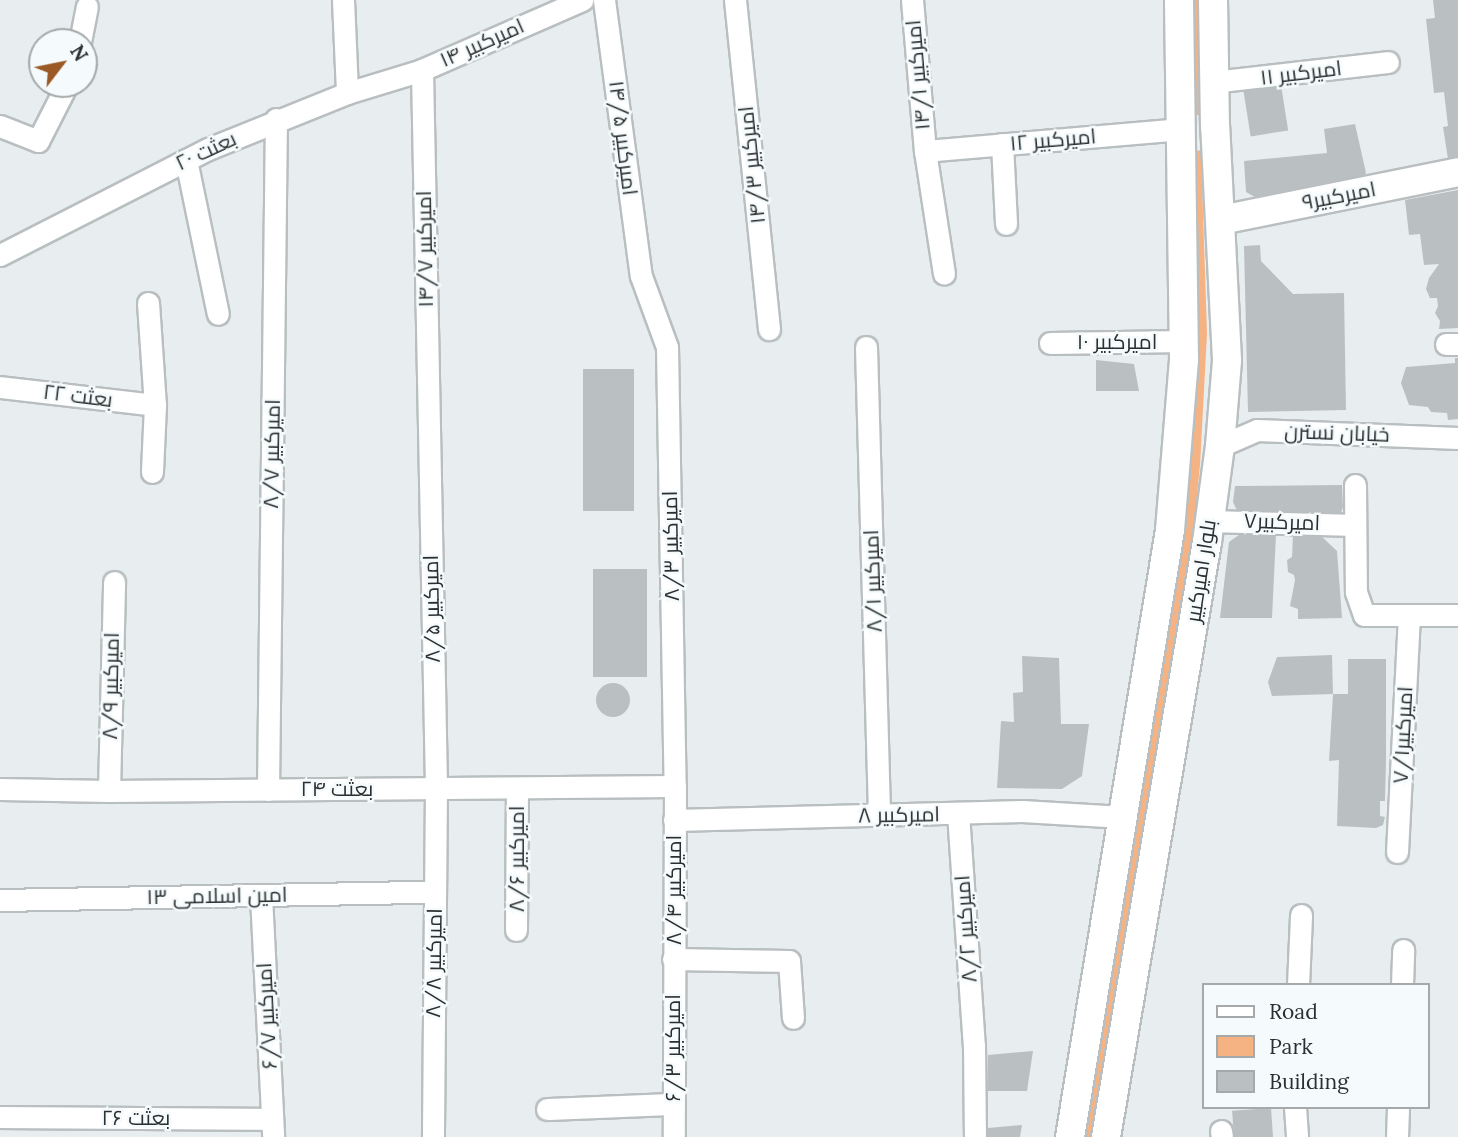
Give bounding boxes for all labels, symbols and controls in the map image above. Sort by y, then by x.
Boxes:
street label: امیرکبیر ۱۴ [436,13,528,73]
street label: امیرکبیر ۱۴/۱ [901,19,935,131]
north arrow [28,28,98,98]
text: N [65,40,93,66]
street label: امیرکبیر ۱۱ [1259,56,1343,90]
street label: امیرکبیر ۱۴/۵ [603,79,643,197]
street label: امیرکبیر ۱۴/۳ [733,105,771,225]
street label: امیرکبیر ۱۲ [1009,124,1097,156]
street label: بعثت ۲۰ [172,126,240,176]
street label: امیرکبیر۹ [1300,177,1378,215]
street label: امیرکبیر ۱۴/۷ [411,190,439,308]
street label: امیرکبیر ۱۰ [1077,329,1157,355]
street label: بعثت ۲۲ [42,379,114,413]
street label: امیرکبیر ۸/۷ [258,399,286,509]
street label: خیابان نسترن [1284,419,1390,447]
street label: امیرکبیر ۸/۳ [657,490,685,602]
street label: امیرکبیر۷ [1243,508,1321,536]
street label: بلوار امیرکبیر [1180,518,1222,624]
street label: امیرکبیر ۸/۱ [859,529,887,633]
street label: امیرکبیر ۸/۵ [418,555,446,663]
street label: امیرکبیر ۸/۹ [97,632,125,740]
street label: امیرکبیر۷/۱ [1388,686,1418,784]
street label: بعثت ۲۴ [301,776,373,802]
street label: امیرکبیر ۸ [858,802,940,828]
street label: امیرکبیر ۸/۶ [504,806,530,912]
street label: امیرکبیر ۸/۴ [661,835,687,945]
street label: امیرکبیر ۸/۲ [950,874,982,984]
street label: امین اسلامی ۱۳ [146,882,288,910]
street label: امیرکبیر ۸/۸ [420,908,448,1018]
street label: امیرکبیر ۶/۷ [252,962,282,1070]
legend [1202,983,1430,1109]
street label: امیرکبیر ۶/۳ [660,994,686,1102]
text: Road [1269,998,1318,1025]
text: Park [1269,1033,1313,1060]
text: Building [1269,1068,1349,1095]
street label: بعثت ۲۶ [102,1105,170,1131]

